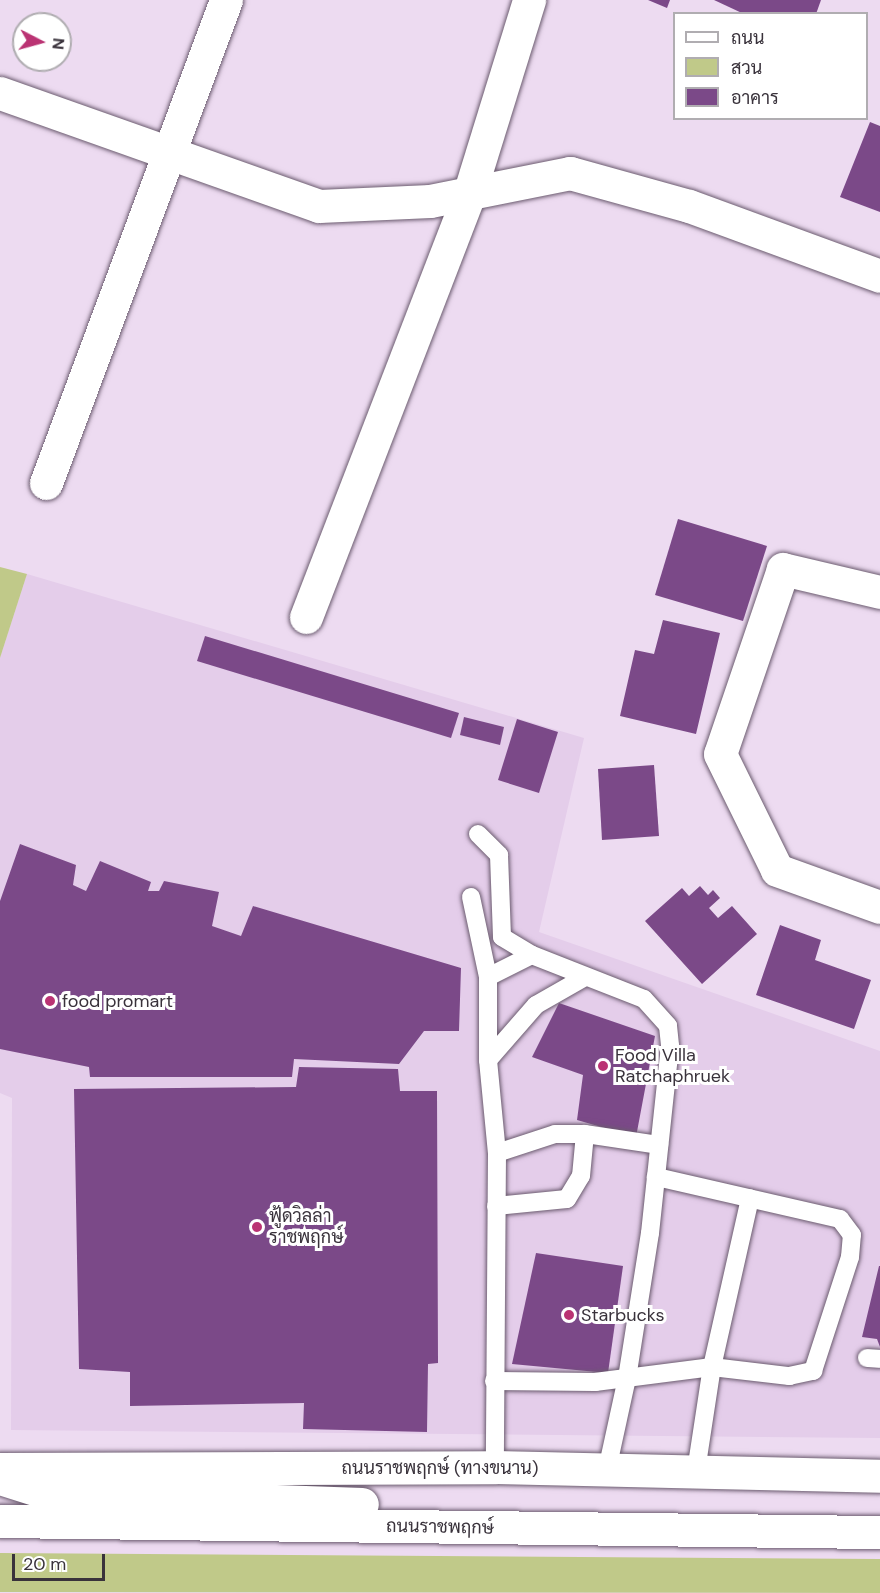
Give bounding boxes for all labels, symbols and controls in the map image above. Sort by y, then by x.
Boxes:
north arrow [12,12,72,72]
legend [673,12,868,120]
text: ถนน [731,26,764,50]
text: N [47,37,69,51]
text: สวน [731,56,762,80]
text: อาคาร [731,86,779,110]
place label: food promart [62,990,173,1012]
marker: food promart [43,994,57,1008]
place label: Food Villa Ratchaphruek [615,1045,730,1088]
marker: Food Villa Ratchaphruek [596,1059,610,1073]
place label: ฟู้ดวิลล่า ราชพฤกษ์ [269,1206,343,1248]
marker: ฟู้ดวิลล่า ราชพฤกษ์ [250,1220,264,1234]
place label: Starbucks [581,1304,664,1326]
marker: Starbucks [562,1308,576,1322]
street label: ถนนราชพฤกษ์ (ทางขนาน) [341,1457,539,1479]
street label: ถนนราชพฤกษ์ [386,1515,494,1539]
scale bar [15,1542,108,1580]
text: 20 m [23,1552,66,1576]

